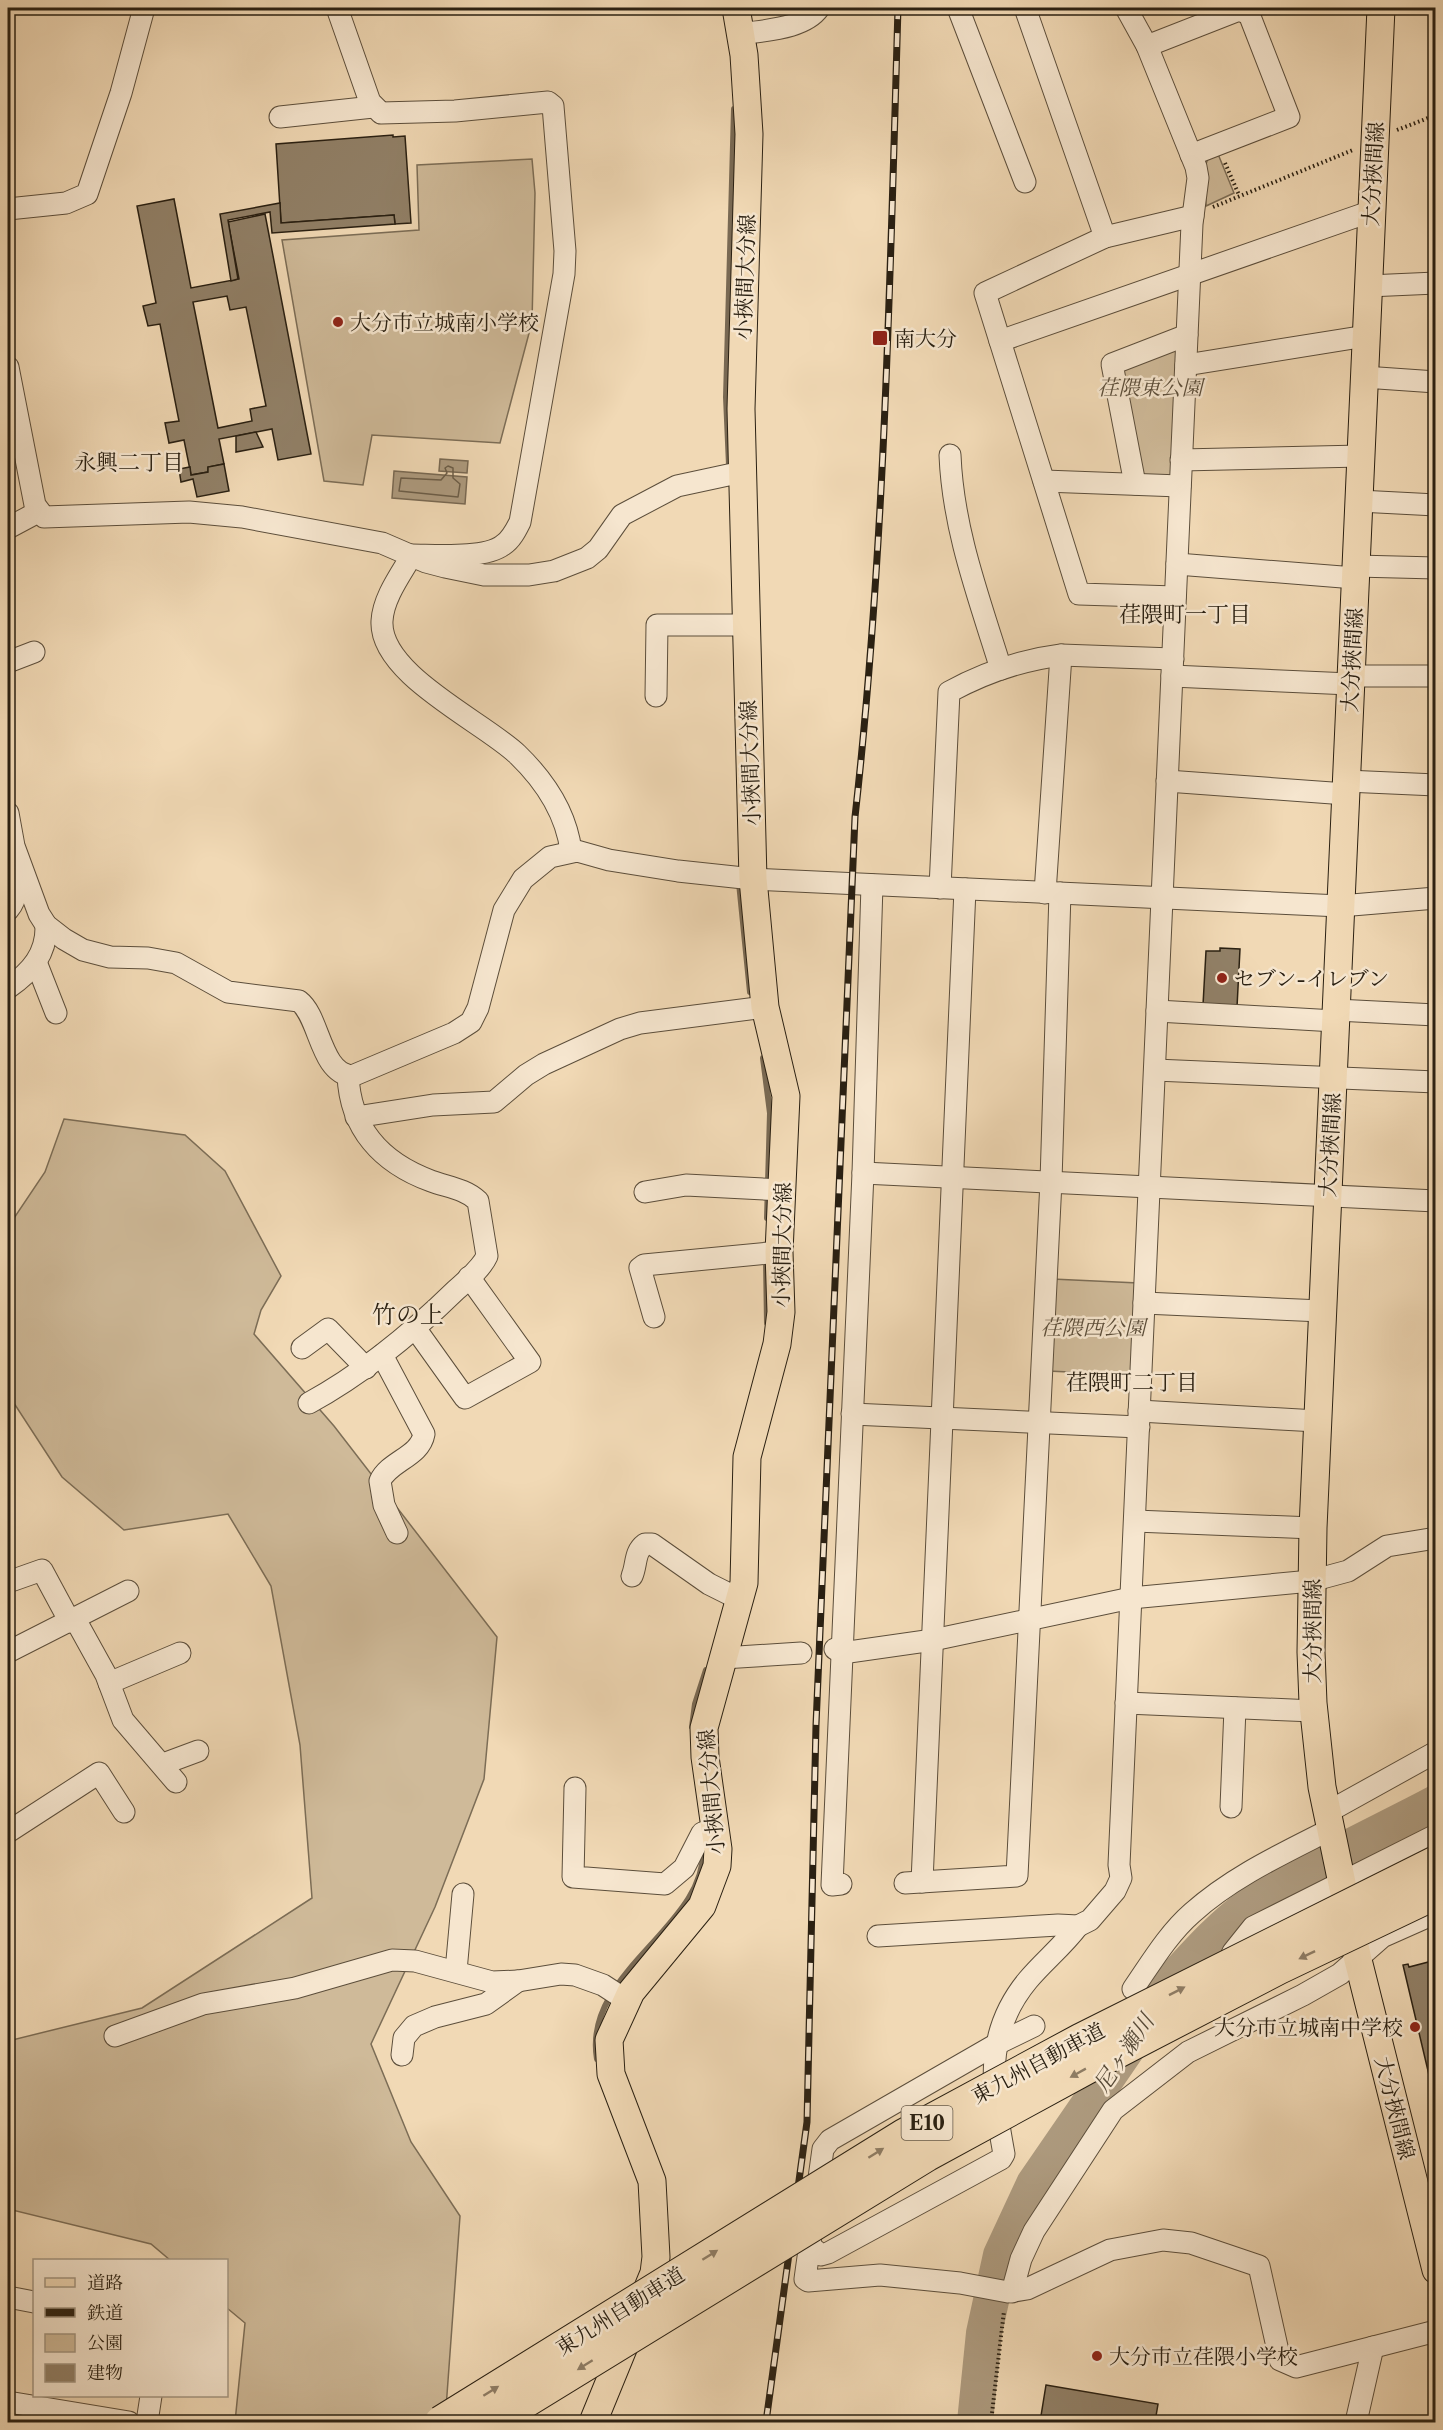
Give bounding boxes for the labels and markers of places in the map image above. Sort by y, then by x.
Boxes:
place label: 大分市立城南小学校 [350,310,539,335]
marker: 大分市立城南小学校 [331,315,345,329]
place label: 南大分 [894,326,957,351]
marker: 南大分 [871,329,889,347]
place label: セブン-イレブン [1234,966,1389,991]
marker: セブン-イレブン [1215,971,1229,985]
place label: 大分市立城南中学校 [1214,2015,1403,2040]
marker: 大分市立城南中学校 [1408,2020,1422,2034]
place label: 大分市立荏隈小学校 [1109,2344,1298,2369]
marker: 大分市立荏隈小学校 [1090,2349,1104,2363]

